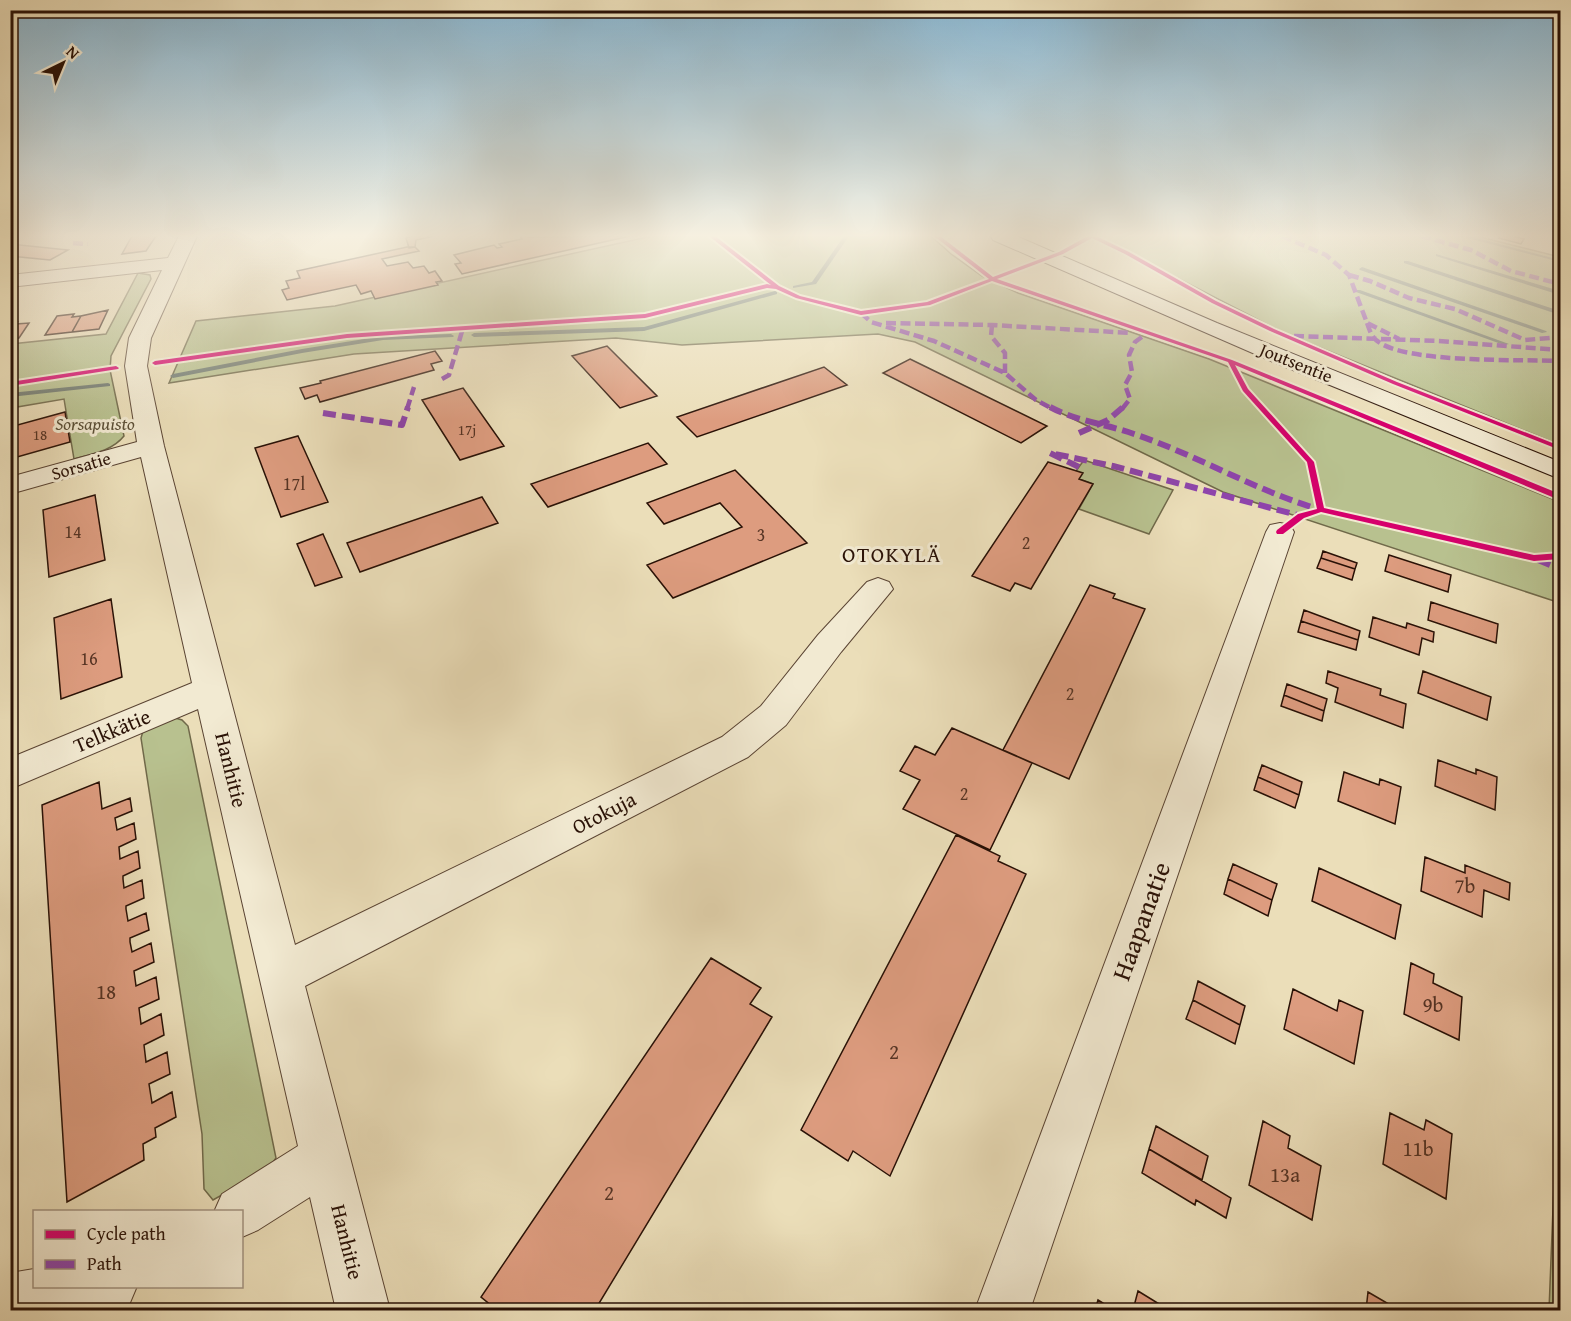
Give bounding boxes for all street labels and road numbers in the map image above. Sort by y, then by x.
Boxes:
street label: Joutsentie [1254,335,1337,389]
street label: Sorsatie [48,444,114,487]
street label: Telkkätie [68,700,155,761]
street label: Hanhitie [207,729,256,811]
street label: Otokuja [566,783,641,842]
street label: Haapanatie [1101,856,1180,986]
street label: Hanhitie [323,1201,372,1283]

